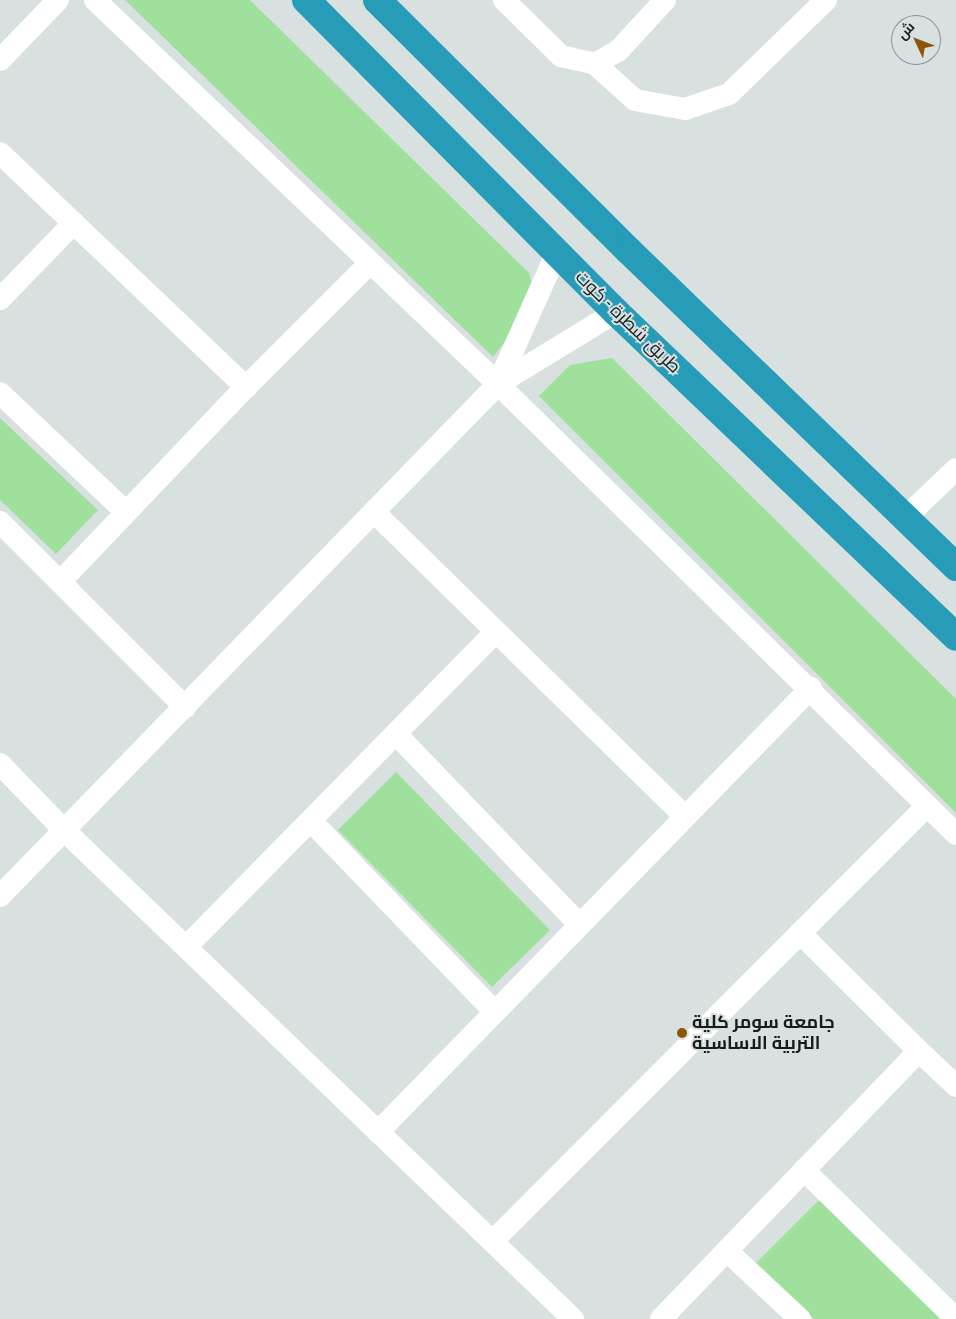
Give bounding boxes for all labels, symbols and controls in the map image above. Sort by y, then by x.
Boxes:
north arrow [891,15,941,65]
text: ش [894,18,918,42]
street label: طريق شطرة - كوت [571,266,685,378]
place label: جامعة سومر كلية التربية الاساسية [692,1012,835,1054]
marker: جامعة سومر كلية التربية الاساسية [676,1027,688,1039]

